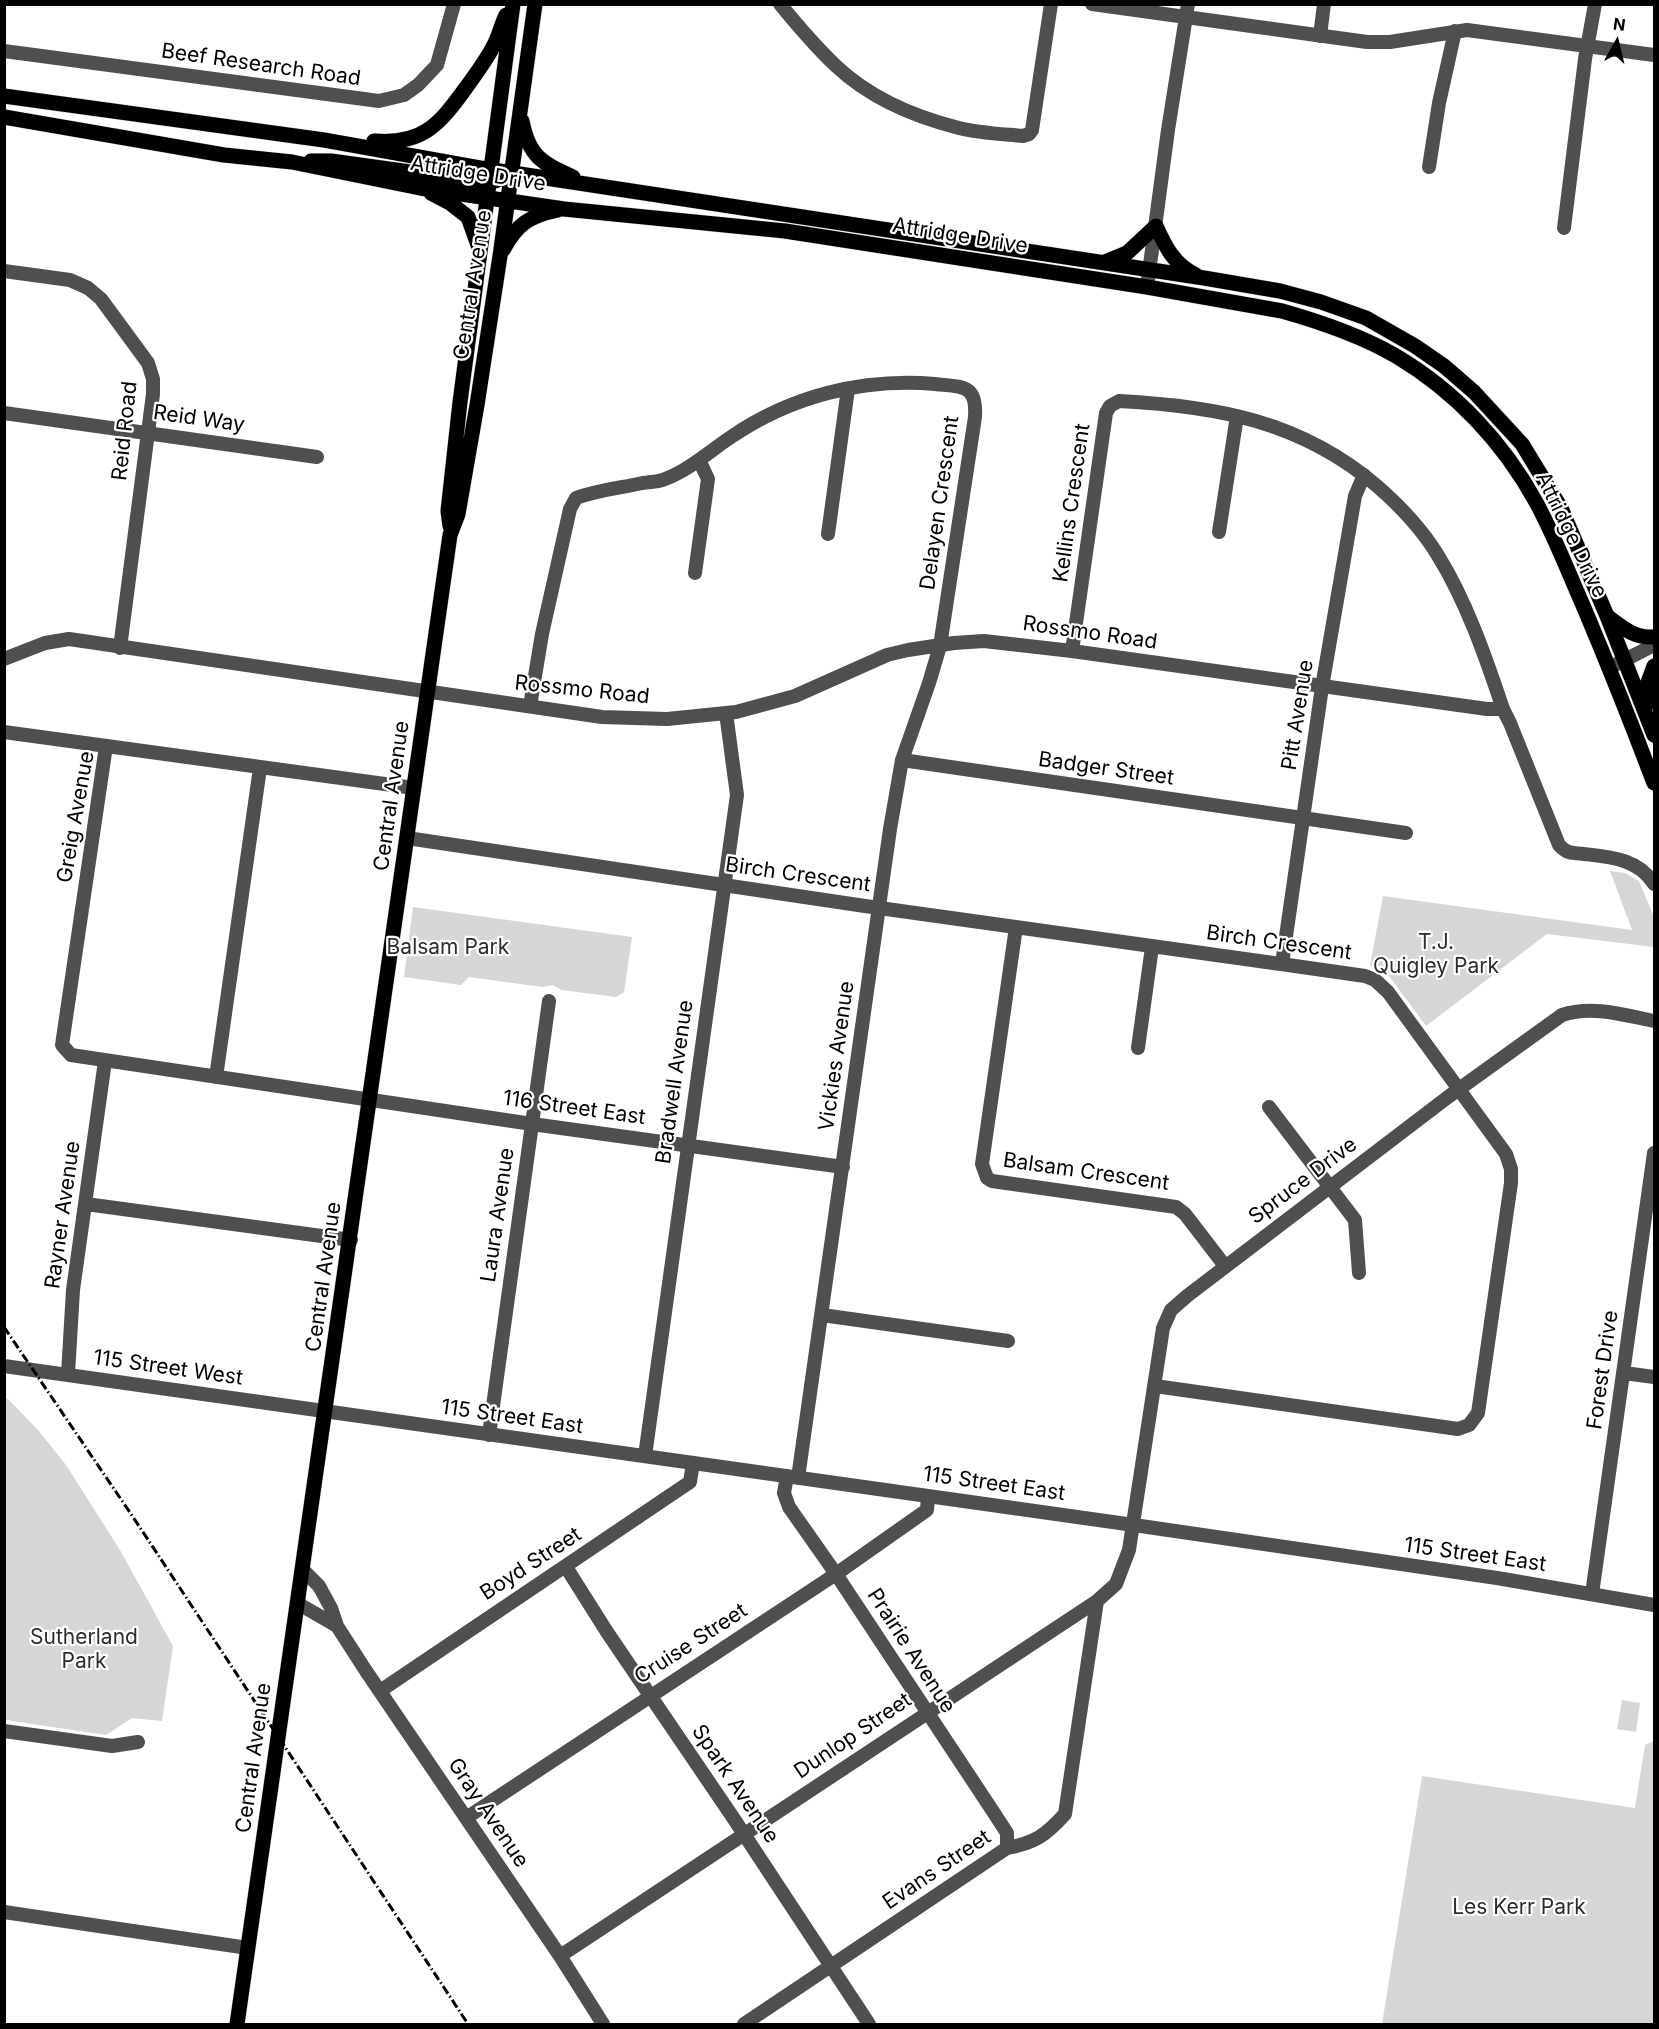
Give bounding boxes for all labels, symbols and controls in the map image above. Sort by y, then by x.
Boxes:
north arrow [1587,12,1647,72]
text: N [1612,13,1627,35]
street label: Beef Research Road [160,39,362,91]
street label: Attridge Drive [409,151,547,197]
street label: Central Avenue [449,208,497,362]
street label: Attridge Drive [891,213,1029,259]
street label: Reid Road [107,380,143,482]
street label: Reid Way [152,400,246,438]
street label: Delayen Crescent [915,414,965,592]
street label: Kellins Crescent [1048,422,1096,584]
street label: Attridge Drive [1530,468,1612,602]
street label: Rossmo Road [1021,611,1159,655]
street label: Pitt Avenue [1277,658,1319,772]
street label: Rossmo Road [513,670,651,710]
street label: Central Avenue [369,719,415,873]
street label: Badger Street [1037,747,1175,791]
street label: Greig Avenue [52,749,100,885]
street label: Birch Crescent [724,852,872,898]
street label: Birch Crescent [1205,920,1353,966]
park label: T.J. Quigley Park [1373,930,1499,980]
park label: Balsam Park [387,935,509,961]
street label: Vickies Avenue [814,979,860,1133]
street label: Bradwell Avenue [651,998,699,1166]
street label: 116 Street East [501,1086,647,1130]
street label: Spruce Drive [1244,1132,1362,1230]
street label: Rayner Avenue [40,1140,86,1290]
street label: Laura Avenue [476,1146,520,1284]
street label: Balsam Crescent [1001,1148,1171,1196]
street label: Central Avenue [301,1200,347,1354]
street label: Forest Drive [1582,1309,1624,1431]
street label: 115 Street West [92,1345,244,1391]
street label: 115 Street East [439,1395,585,1439]
street label: 115 Street East [921,1462,1067,1506]
street label: Boyd Street [476,1522,586,1606]
street label: 115 Street East [1402,1533,1548,1577]
street label: Prairie Avenue [861,1584,961,1718]
street label: Cruise Street [630,1598,752,1690]
park label: Sutherland Park [30,1625,138,1675]
street label: Central Avenue [231,1681,277,1835]
street label: Dunlop Street [790,1688,916,1784]
street label: Spark Avenue [686,1720,784,1848]
street label: Gray Avenue [442,1754,534,1872]
street label: Evans Street [878,1825,996,1915]
park label: Les Kerr Park [1452,1895,1586,1921]

